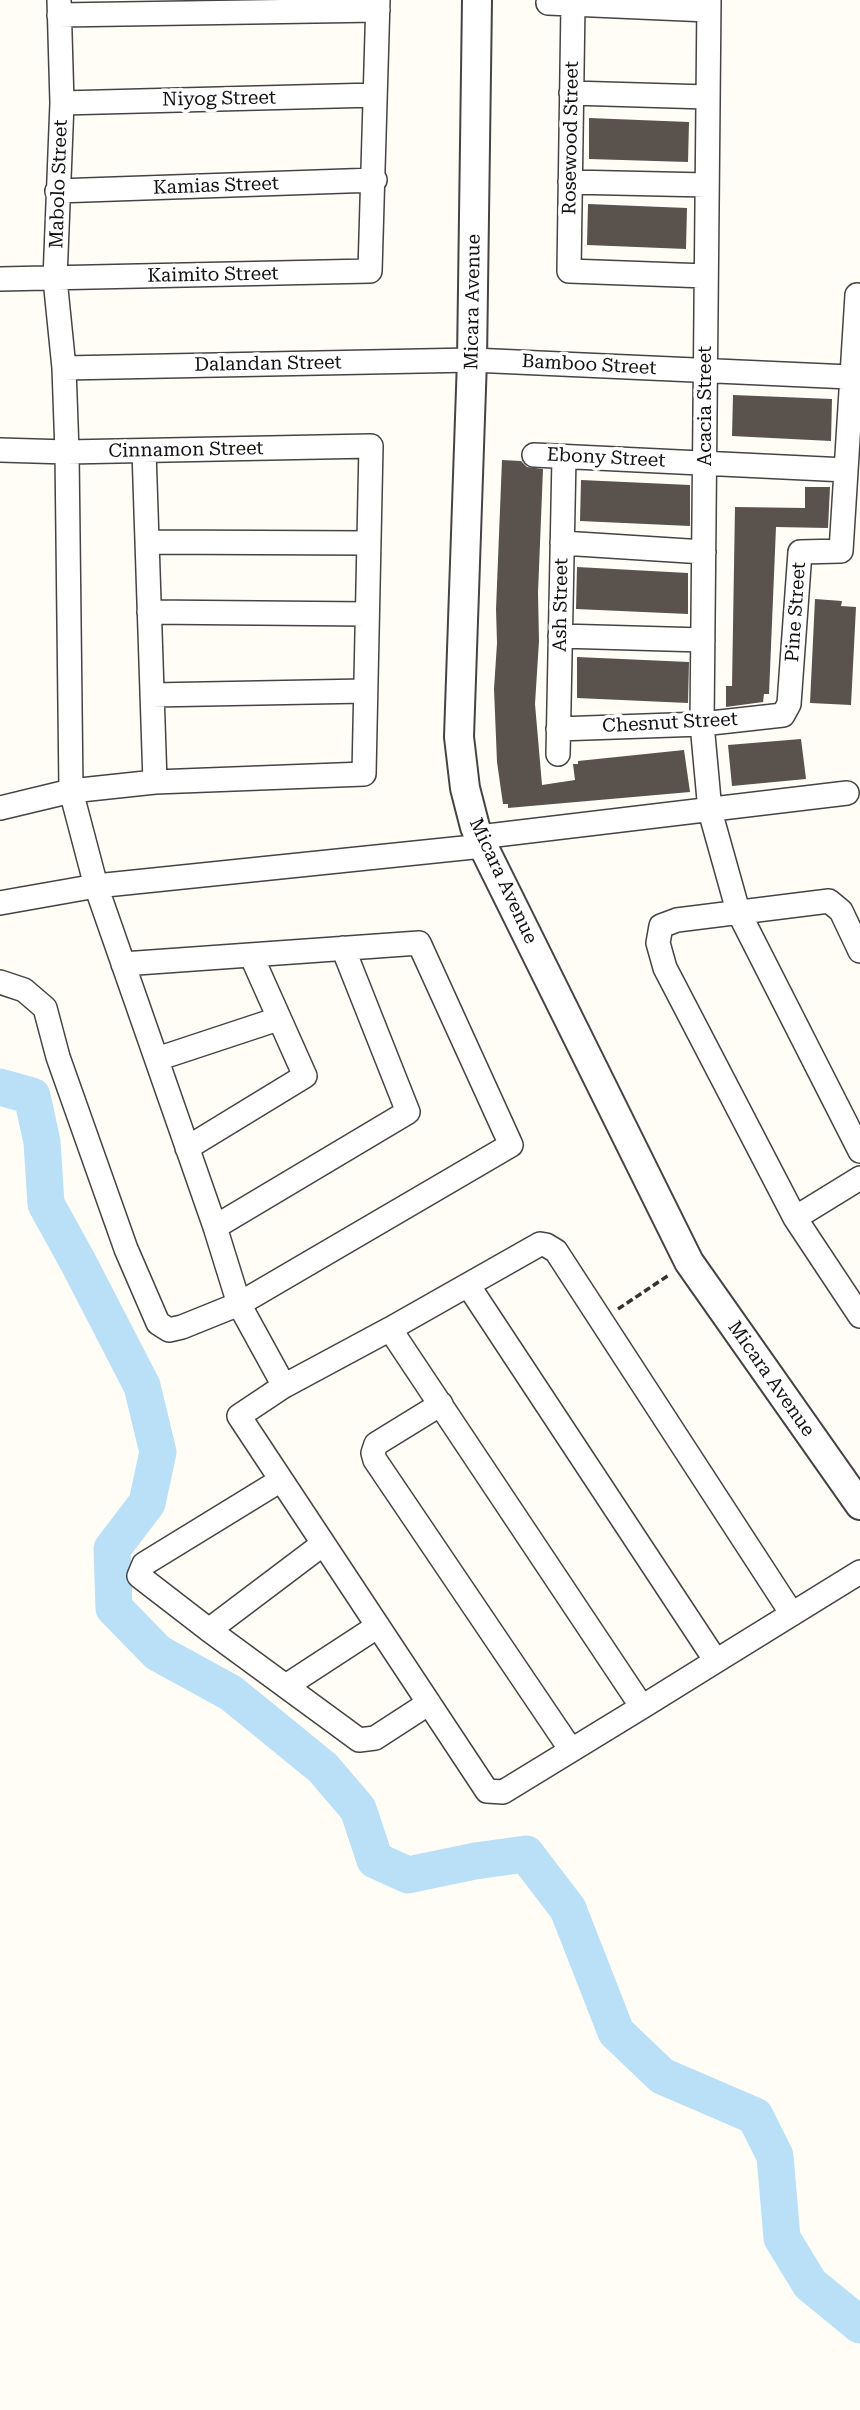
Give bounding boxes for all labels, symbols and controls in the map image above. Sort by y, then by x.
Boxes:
street label: Rosewood Street [558,61,584,215]
street label: Niyog Street [162,87,276,111]
street label: Mabolo Street [45,119,73,249]
street label: Kamias Street [153,172,279,200]
street label: Micara Avenue [460,234,486,370]
street label: Kaimito Street [147,262,279,288]
street label: Acacia Street [694,346,716,466]
street label: Bamboo Street [521,350,657,380]
street label: Dalandan Street [194,351,342,377]
street label: Cinnamon Street [108,437,264,463]
street label: Ebony Street [546,444,666,472]
street label: Ash Street [549,558,573,652]
street label: Pine Street [781,561,811,663]
street label: Chesnut Street [602,708,738,738]
street label: Micara Avenue [464,815,542,947]
street label: Micara Avenue [723,1317,819,1441]

